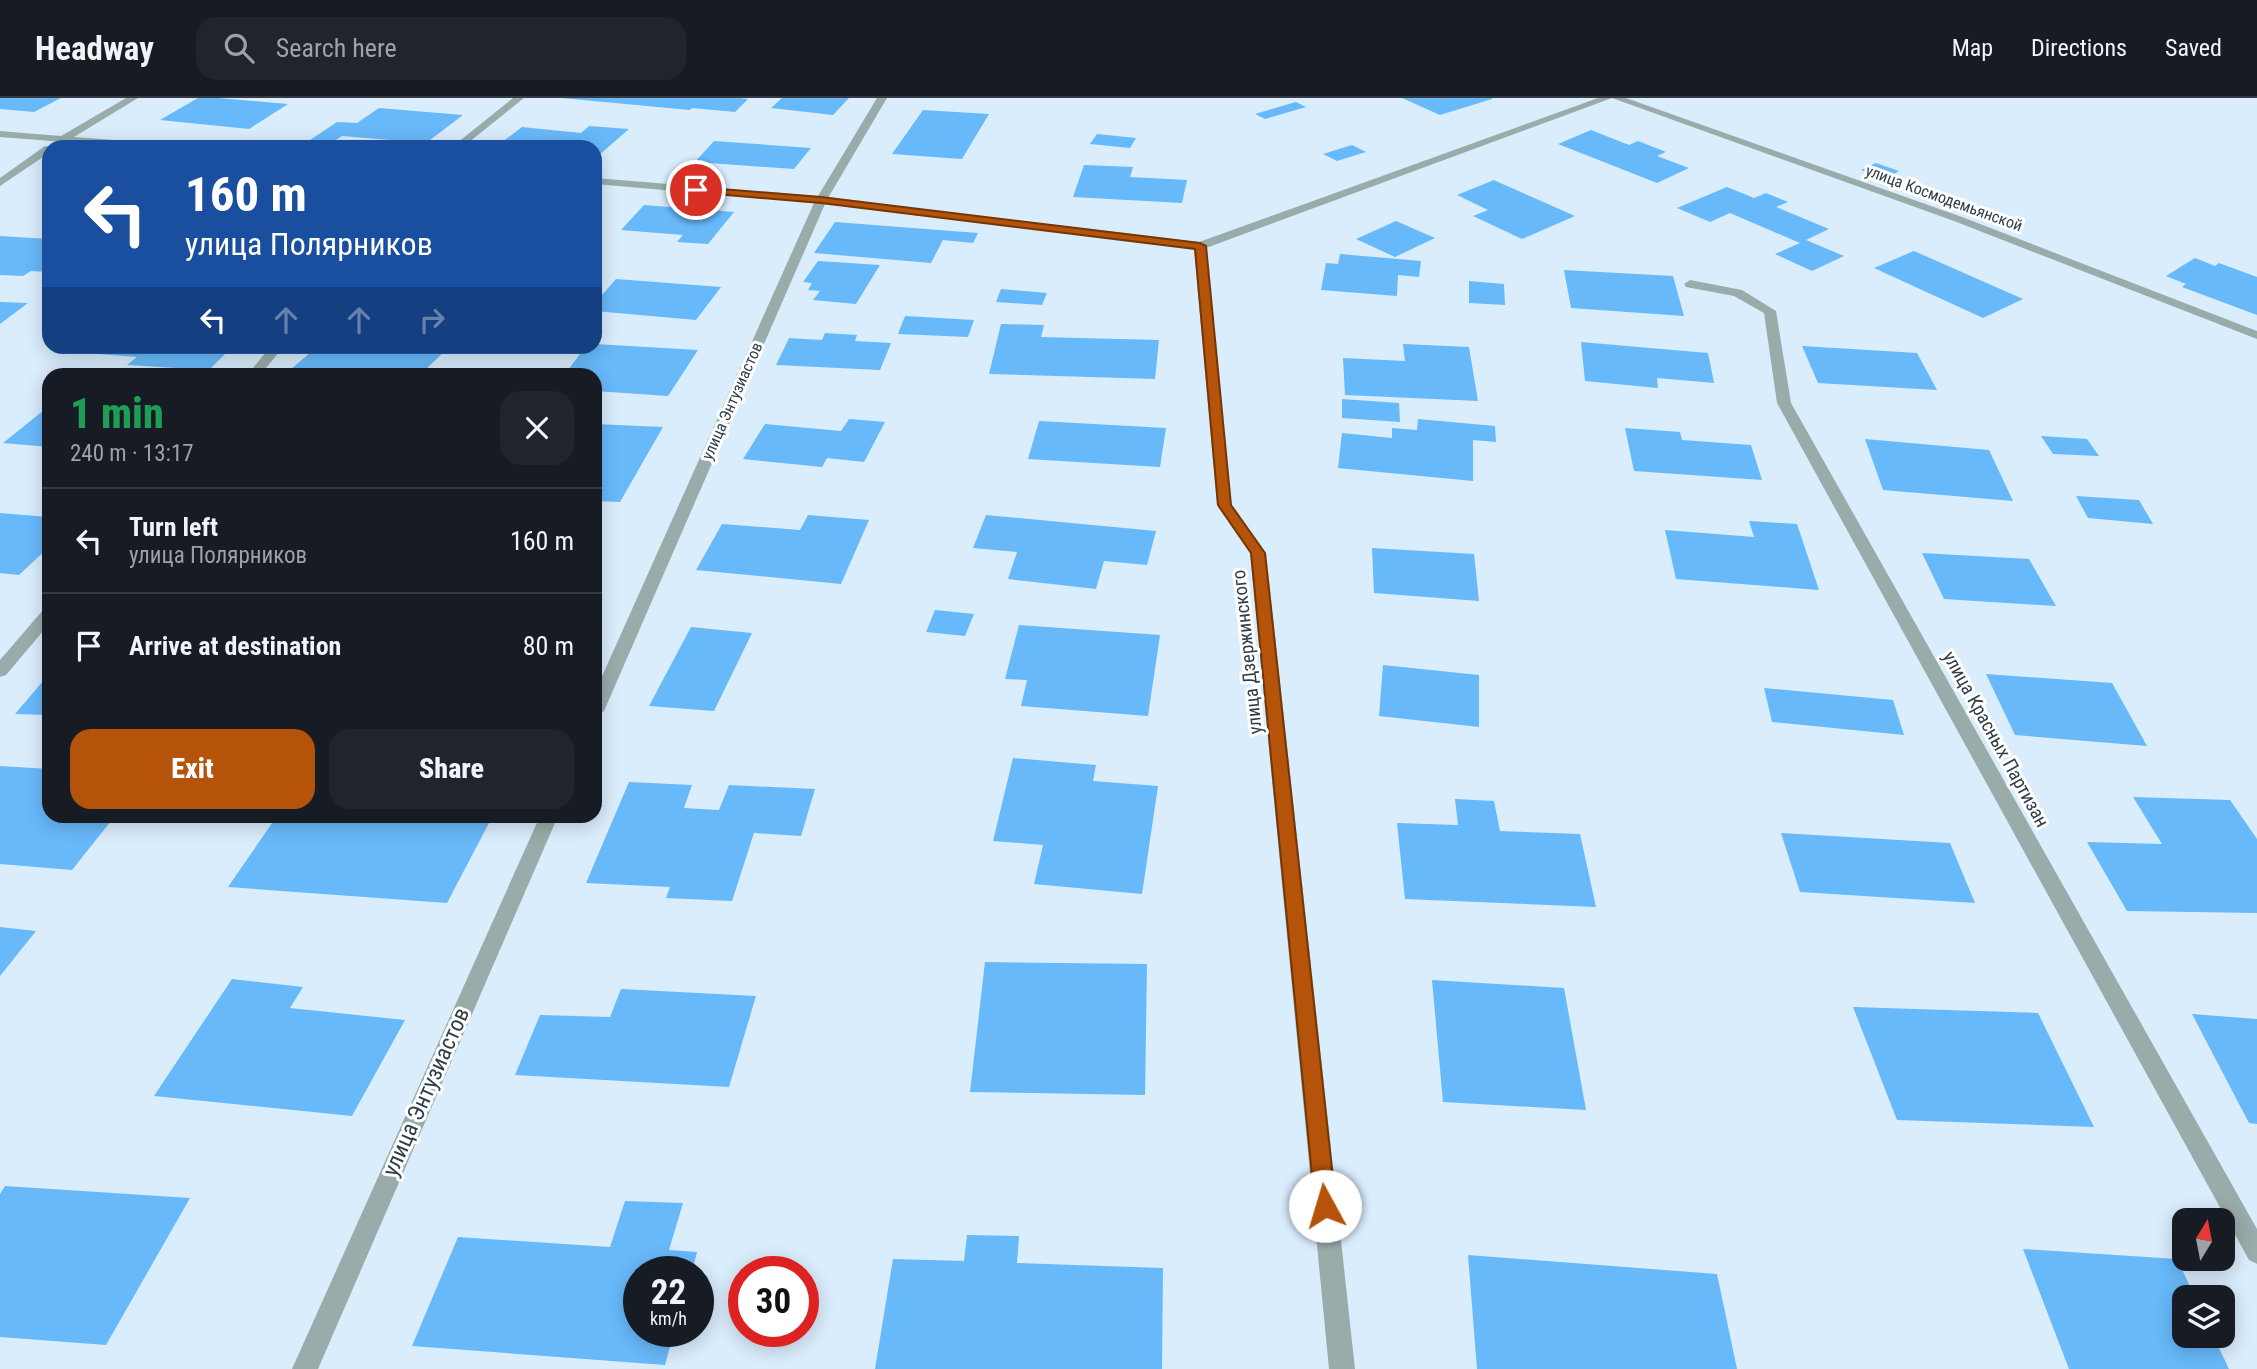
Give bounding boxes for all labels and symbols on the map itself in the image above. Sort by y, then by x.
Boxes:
pin [666,160,726,220]
street label: улица Космодемьянской [1863,161,2025,235]
street label: улица Энтузиастов [698,339,766,463]
street label: улица Дзержинского [1227,569,1267,735]
street label: улица Красных Партизан [1938,647,2054,831]
street label: улица Энтузиастов [377,1003,475,1181]
position arrow [1288,1169,1362,1243]
north arrow [2172,1208,2235,1270]
speed limit sign: 30 [728,1256,819,1347]

